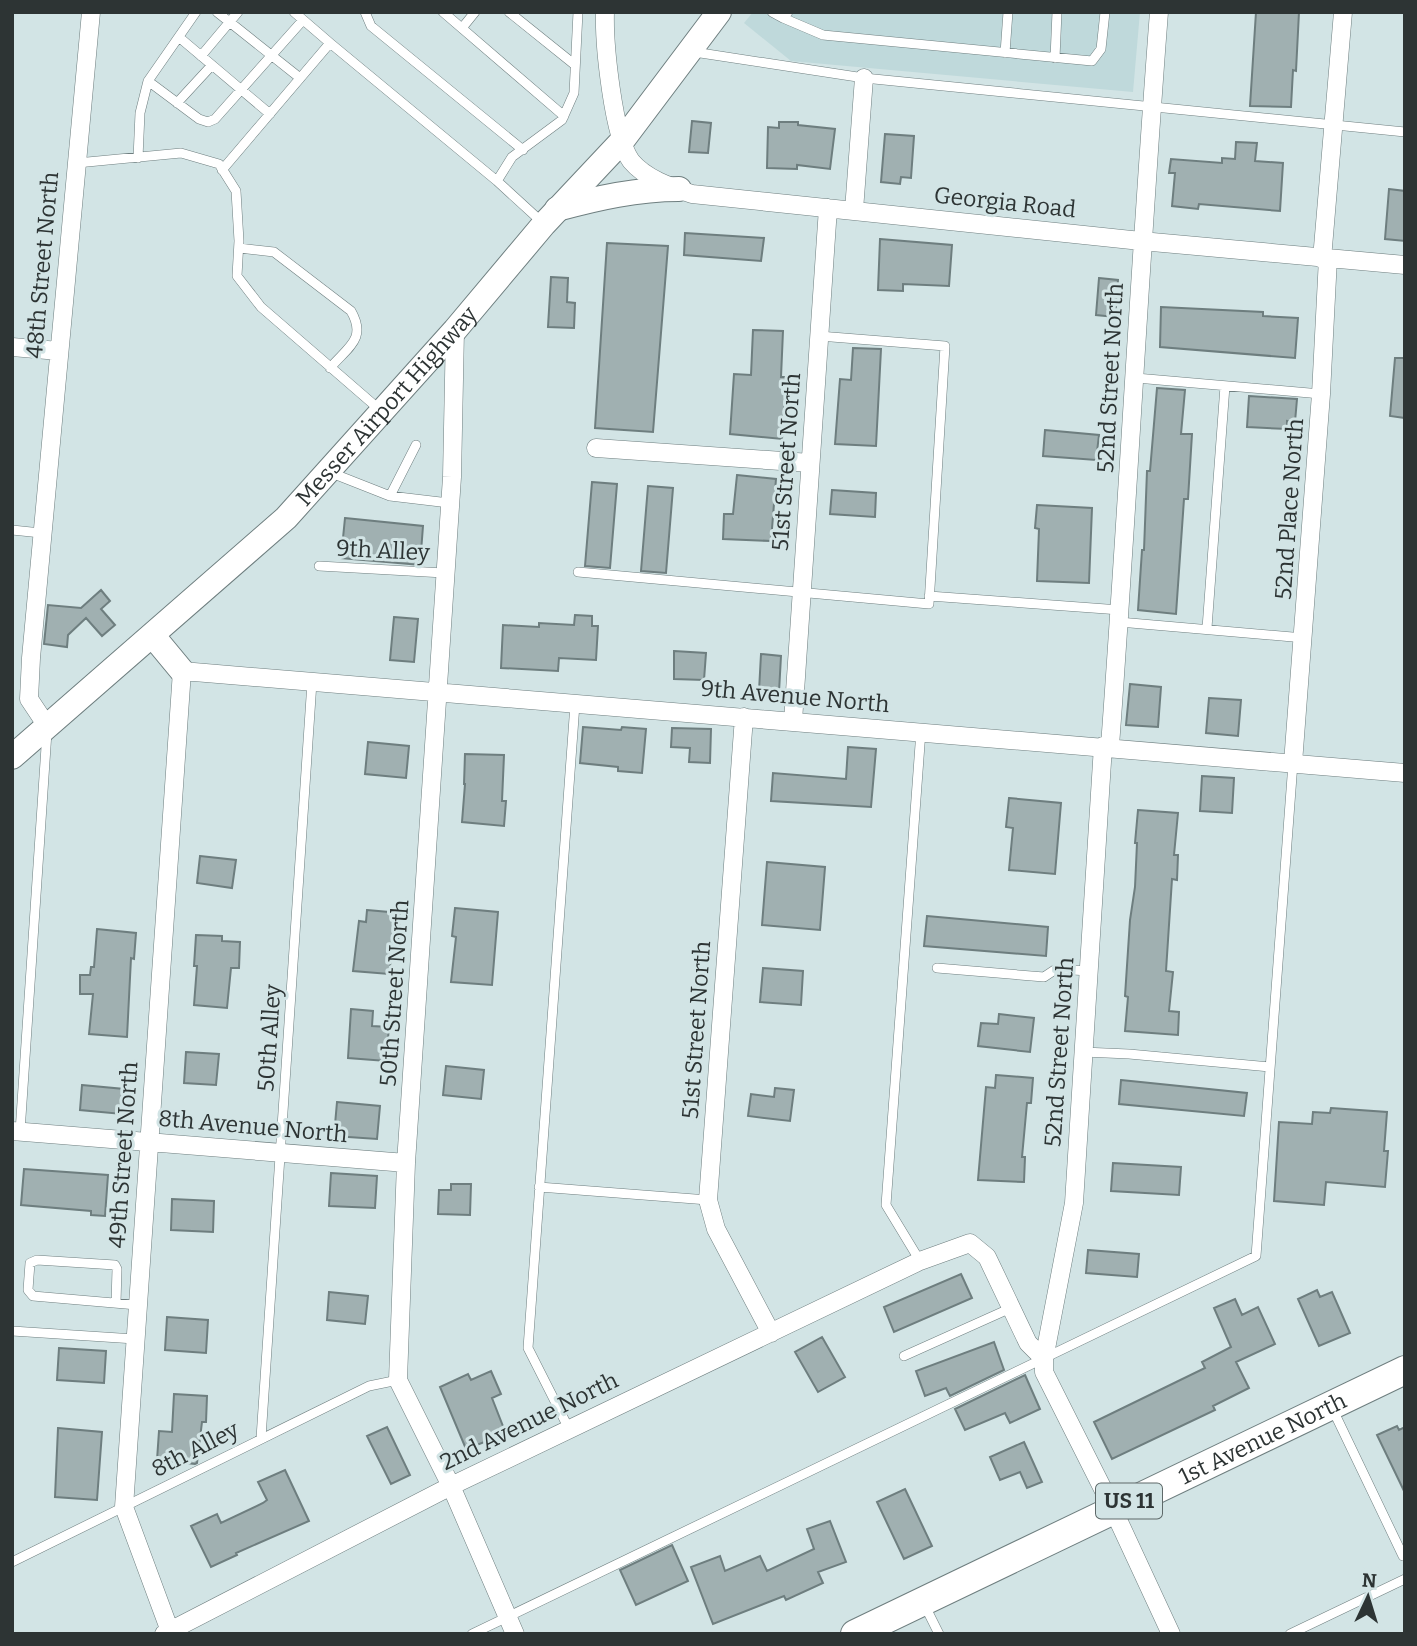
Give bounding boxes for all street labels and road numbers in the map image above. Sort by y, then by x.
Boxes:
street label: 48th Street North [20,171,64,359]
street label: Georgia Road [933,181,1078,223]
street label: 52nd Street North [1091,282,1129,474]
street label: Messer Airport Highway [290,300,483,512]
street label: 51st Street North [766,372,806,552]
street label: 52nd Place North [1269,417,1309,601]
street label: 9th Alley [335,534,431,566]
street label: 9th Avenue North [699,674,891,718]
street label: 50th Street North [374,899,414,1087]
street label: 51st Street North [676,940,716,1120]
street label: 52nd Street North [1038,956,1080,1148]
street label: 50th Alley [251,983,287,1093]
street label: 49th Street North [103,1061,143,1249]
street label: 8th Avenue North [157,1104,349,1148]
street label: 2nd Avenue North [435,1366,623,1476]
street label: 1st Avenue North [1174,1386,1351,1491]
street label: 8th Alley [147,1415,244,1483]
road number: US 11 [1096,1484,1162,1518]

